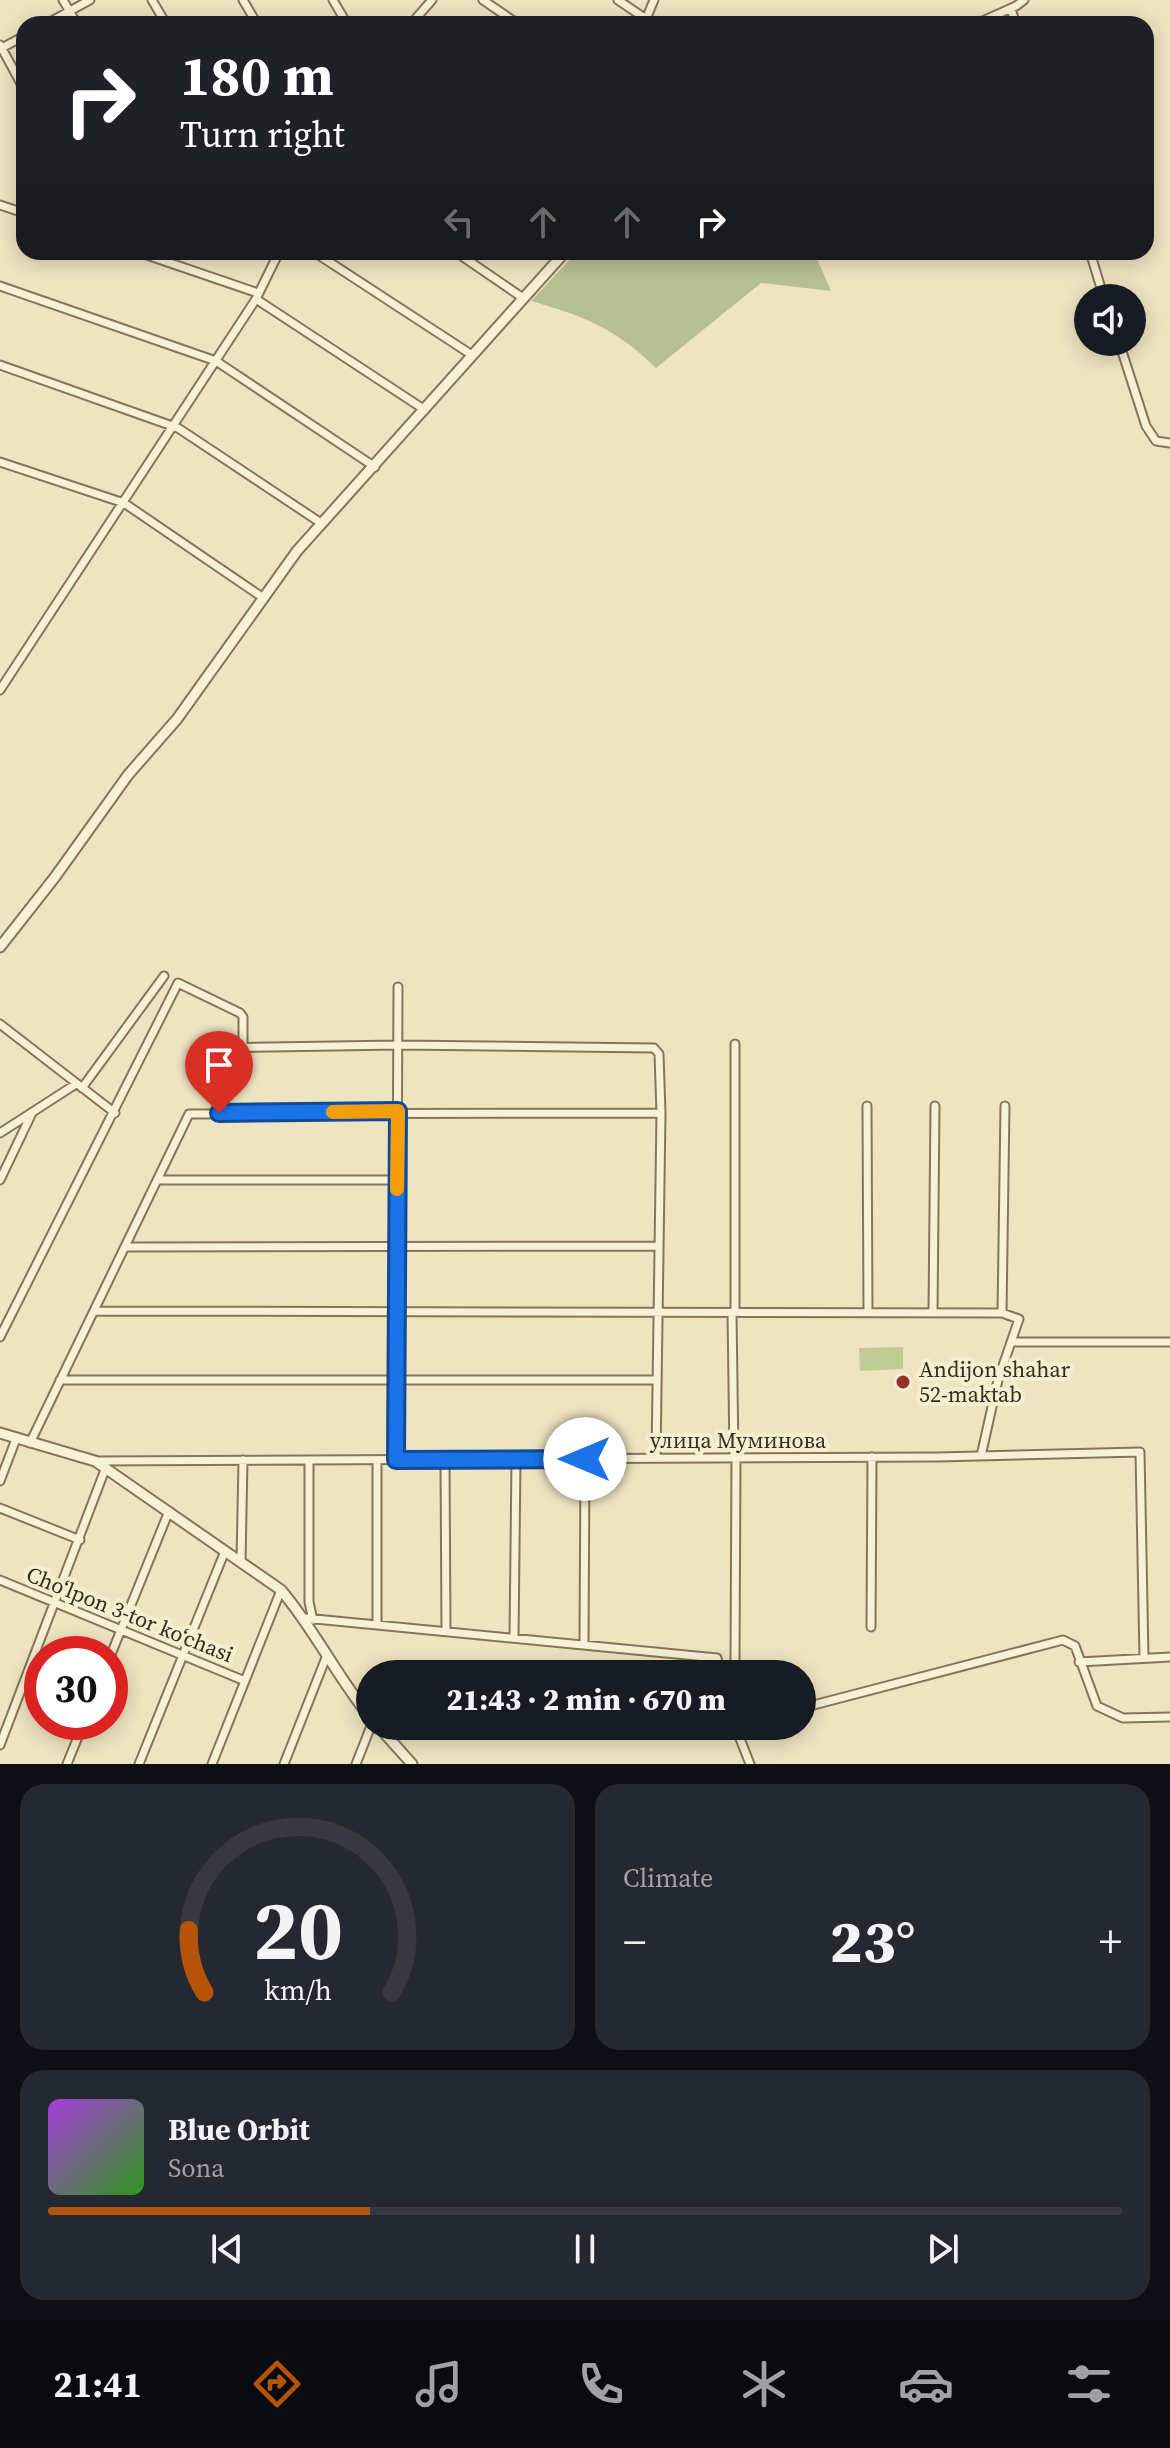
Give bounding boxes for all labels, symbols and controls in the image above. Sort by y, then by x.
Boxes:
text: 180 m [180,37,334,114]
icon: right [48,48,152,152]
text: Turn right [180,110,345,159]
icon: left [437,200,481,244]
icon: ahead [521,200,565,244]
icon: ahead [605,200,649,244]
icon: right [689,200,733,244]
map controls [1074,284,1146,356]
button: sound [1074,284,1146,356]
pin [185,1031,253,1113]
icon: arrive [197,1043,241,1087]
place label: Andijon shahar 52-maktab [919,1354,1071,1409]
marker: Andijon shahar 52-maktab [894,1373,912,1391]
position arrow [543,1417,627,1501]
street label: улица Муминова [650,1425,827,1455]
street label: Cho‘lpon 3-tor koʻchasi [22,1559,238,1669]
speed limit sign: 30 [24,1636,128,1740]
text: 21:43 · 2 min · 670 m [446,1679,726,1720]
text: Climate [623,1860,713,1896]
text: 20 [252,1873,343,1987]
text: 23° [830,1900,915,1982]
text: − [623,1911,646,1972]
text: + [1099,1911,1122,1972]
text: km/h [263,1970,332,2010]
text: Blue Orbit [168,2109,310,2150]
text: Sona [168,2150,225,2186]
icon: previous [205,2227,249,2271]
icon: pause [563,2227,607,2271]
icon: next [921,2227,965,2271]
icon: directions [249,2356,305,2412]
icon: music [411,2356,467,2412]
icon: phone [573,2356,629,2412]
icon: climate [736,2356,792,2412]
icon: car [898,2356,954,2412]
icon: filters [1061,2356,1117,2412]
text: 21:41 [53,2360,142,2409]

